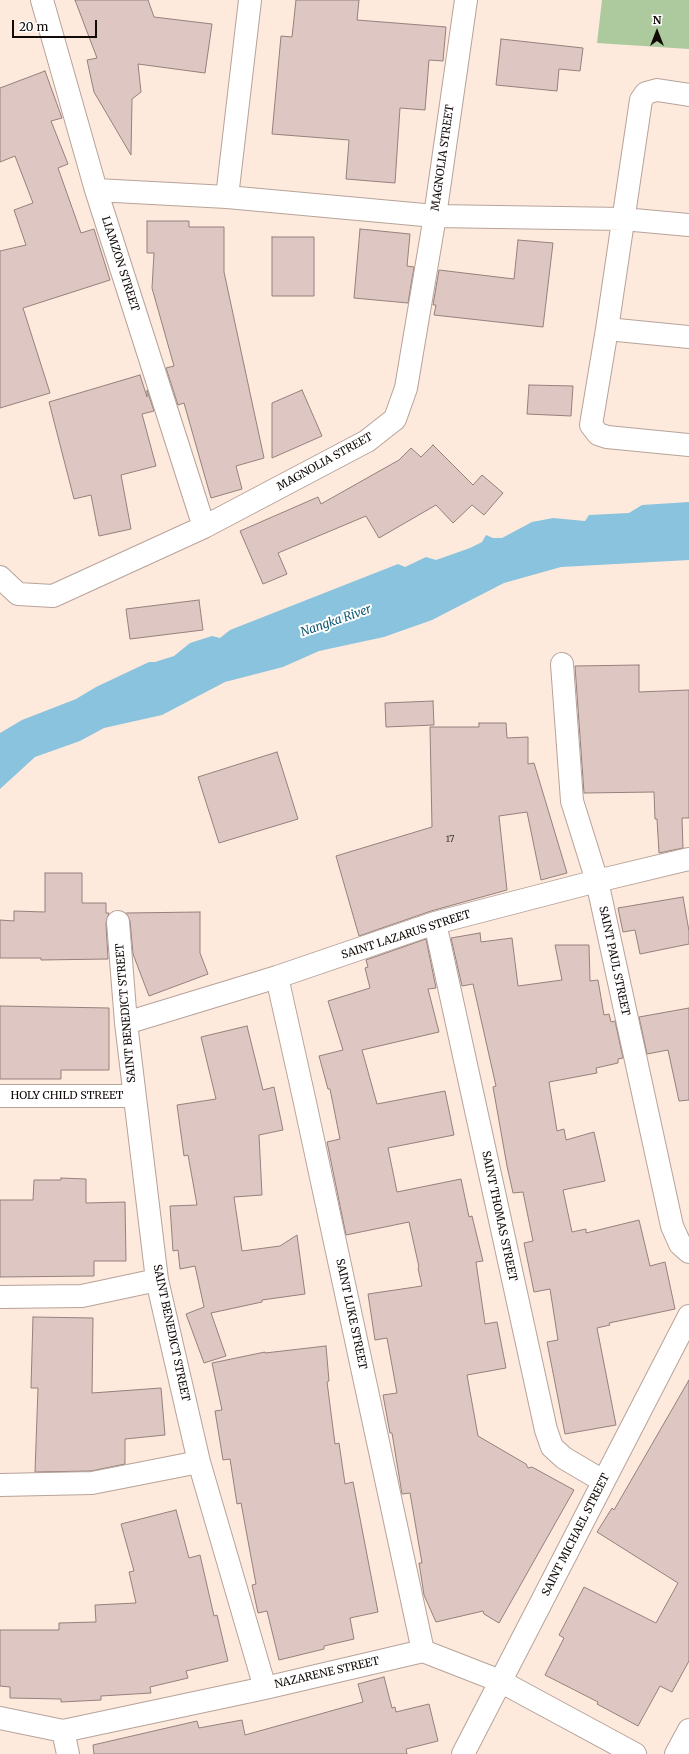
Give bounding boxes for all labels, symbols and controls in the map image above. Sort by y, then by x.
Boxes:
scale bar [14,12,99,38]
north arrow [637,12,677,52]
text: N [653,13,661,27]
text: 20 m [19,19,48,34]
street label: MAGNOLIA STREET [429,104,457,212]
street label: LIAMZON STREET [98,215,142,313]
street label: MAGNOLIA STREET [275,430,375,494]
water label: Nangka River [299,602,373,640]
house number: 17 [446,834,454,844]
street label: SAINT PAUL STREET [596,905,632,1017]
street label: SAINT LAZARUS STREET [340,908,472,962]
street label: SAINT BENEDICT STREET [113,943,139,1083]
street label: HOLY CHILD STREET [11,1089,123,1103]
street label: SAINT THOMAS STREET [479,1150,519,1282]
street label: SAINT LUKE STREET [333,1257,369,1371]
street label: SAINT BENEDICT STREET [150,1263,192,1403]
street label: SAINT MICHAEL STREET [539,1472,613,1598]
street label: NAZARENE STREET [273,1654,381,1692]

